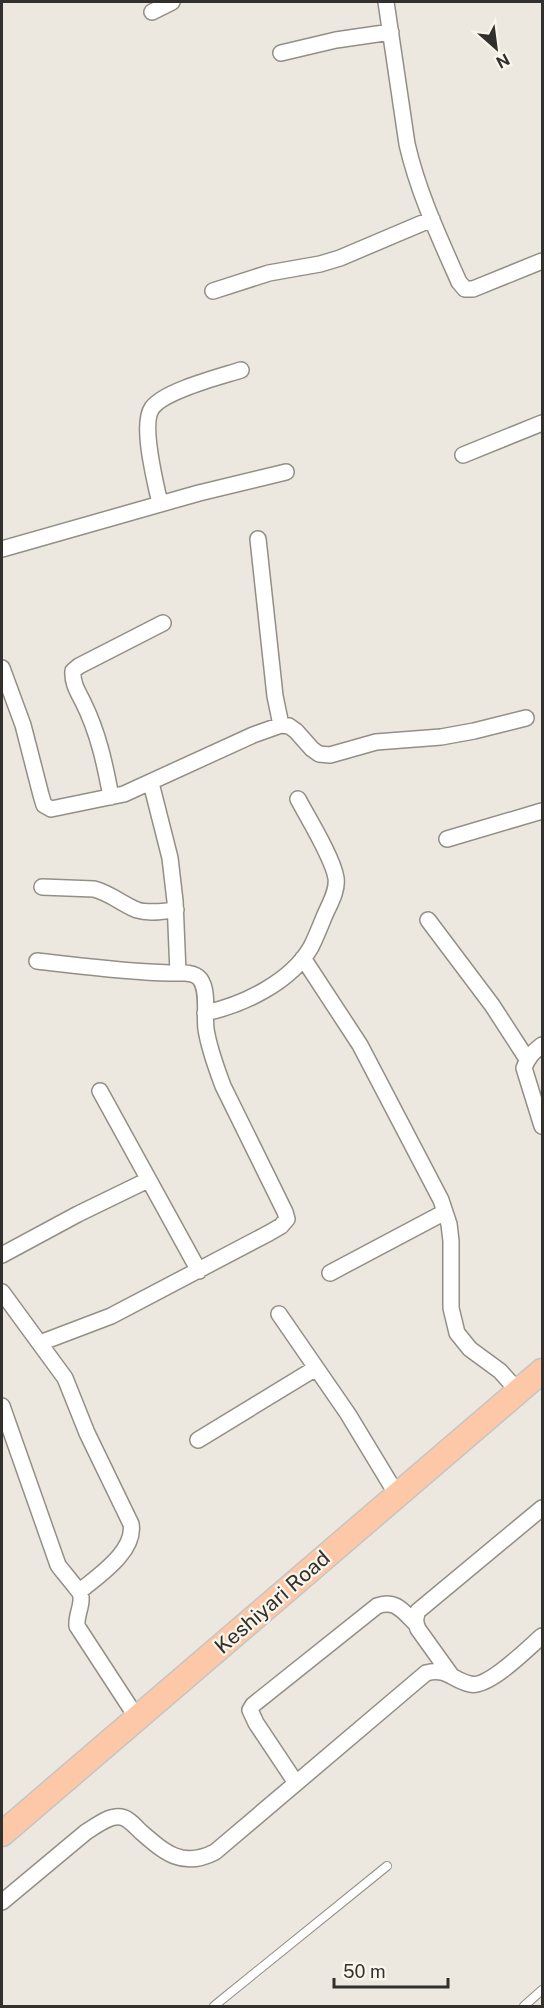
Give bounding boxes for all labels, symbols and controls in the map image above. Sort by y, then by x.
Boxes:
north arrow [466,18,526,78]
text: N [493,49,513,72]
street label: Keshiyari Road [209,1545,335,1659]
scale bar [334,1951,448,1989]
text: 50 m [343,1961,386,1982]

